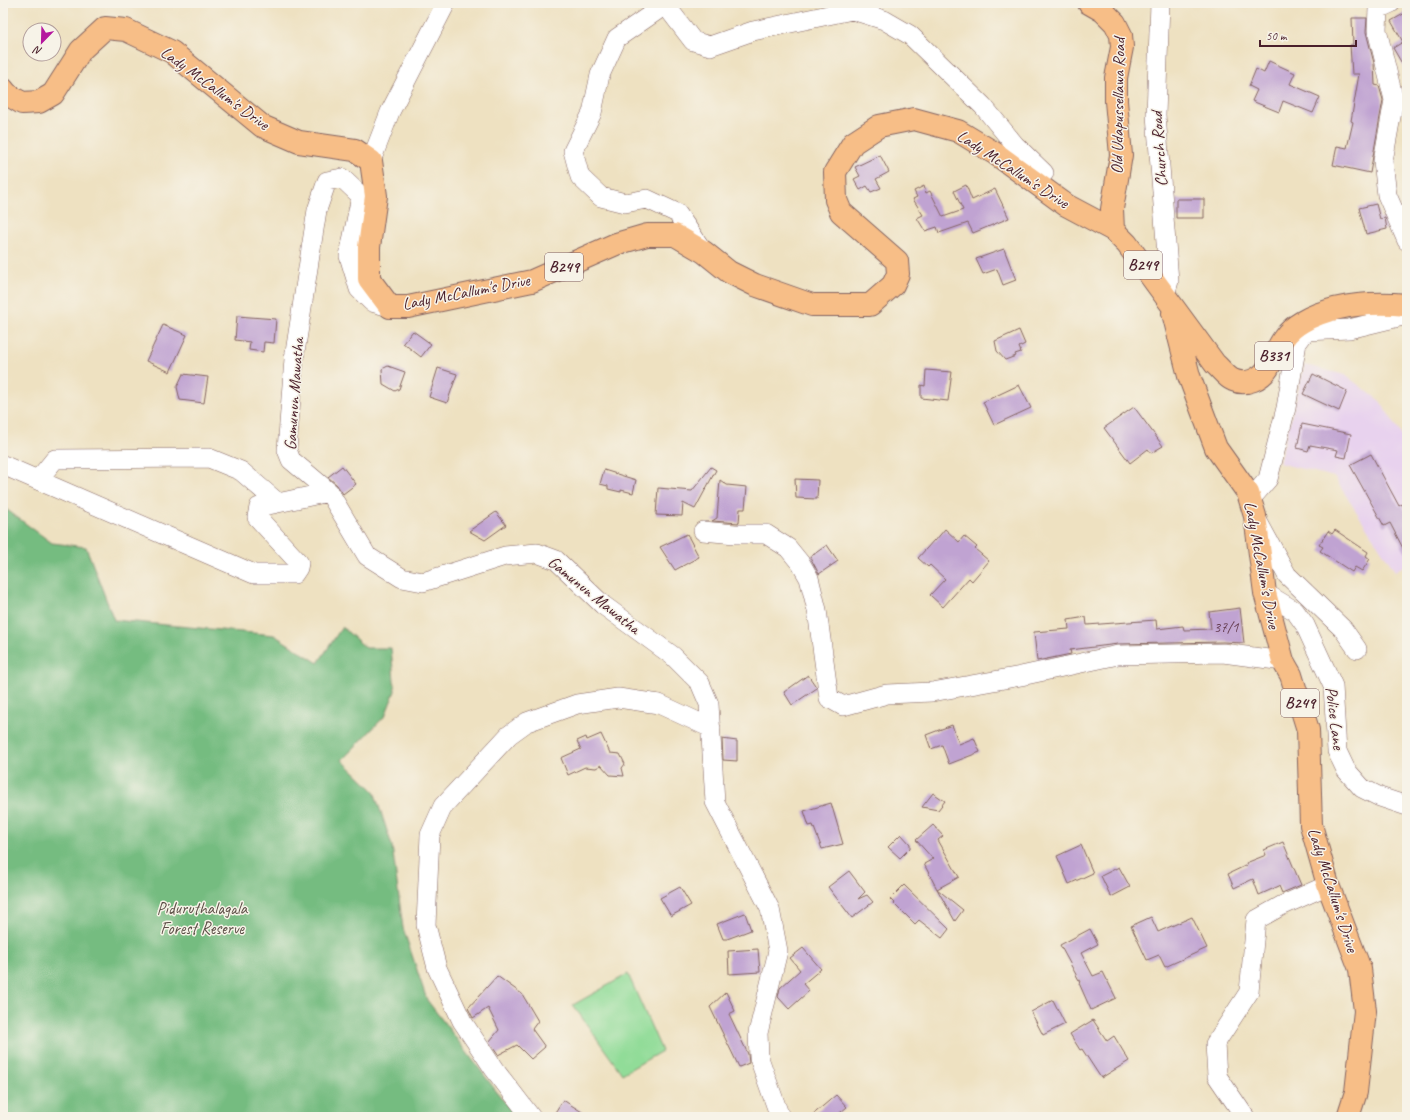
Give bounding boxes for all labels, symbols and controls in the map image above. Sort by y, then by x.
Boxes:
north arrow [22,22,62,62]
scale bar [1260,22,1356,48]
text: 50 m [1266,28,1288,44]
street label: Old Udapussellawa Road [1106,35,1130,174]
street label: Lady McCallum's Drive [157,42,275,135]
text: N [30,43,44,59]
street label: Church Road [1146,107,1172,187]
street label: Lady McCallum's Drive [953,125,1074,214]
road number: B249 [1124,251,1162,279]
road number: B249 [545,253,583,281]
street label: Lady McCallum's Drive [401,269,533,315]
street label: Gamunun Mawatha [280,335,309,451]
road number: B331 [1255,342,1293,370]
street label: Lady McCallum's Drive [1239,500,1285,632]
street label: Gamunun Mawatha [544,551,646,640]
house number: 37/1 [1213,618,1240,637]
street label: Police Lane [1321,686,1349,752]
road number: B249 [1281,689,1319,717]
street label: Lady McCallum's Drive [1303,825,1363,956]
park label: Piduruthalagala Forest Reserve [157,898,249,939]

